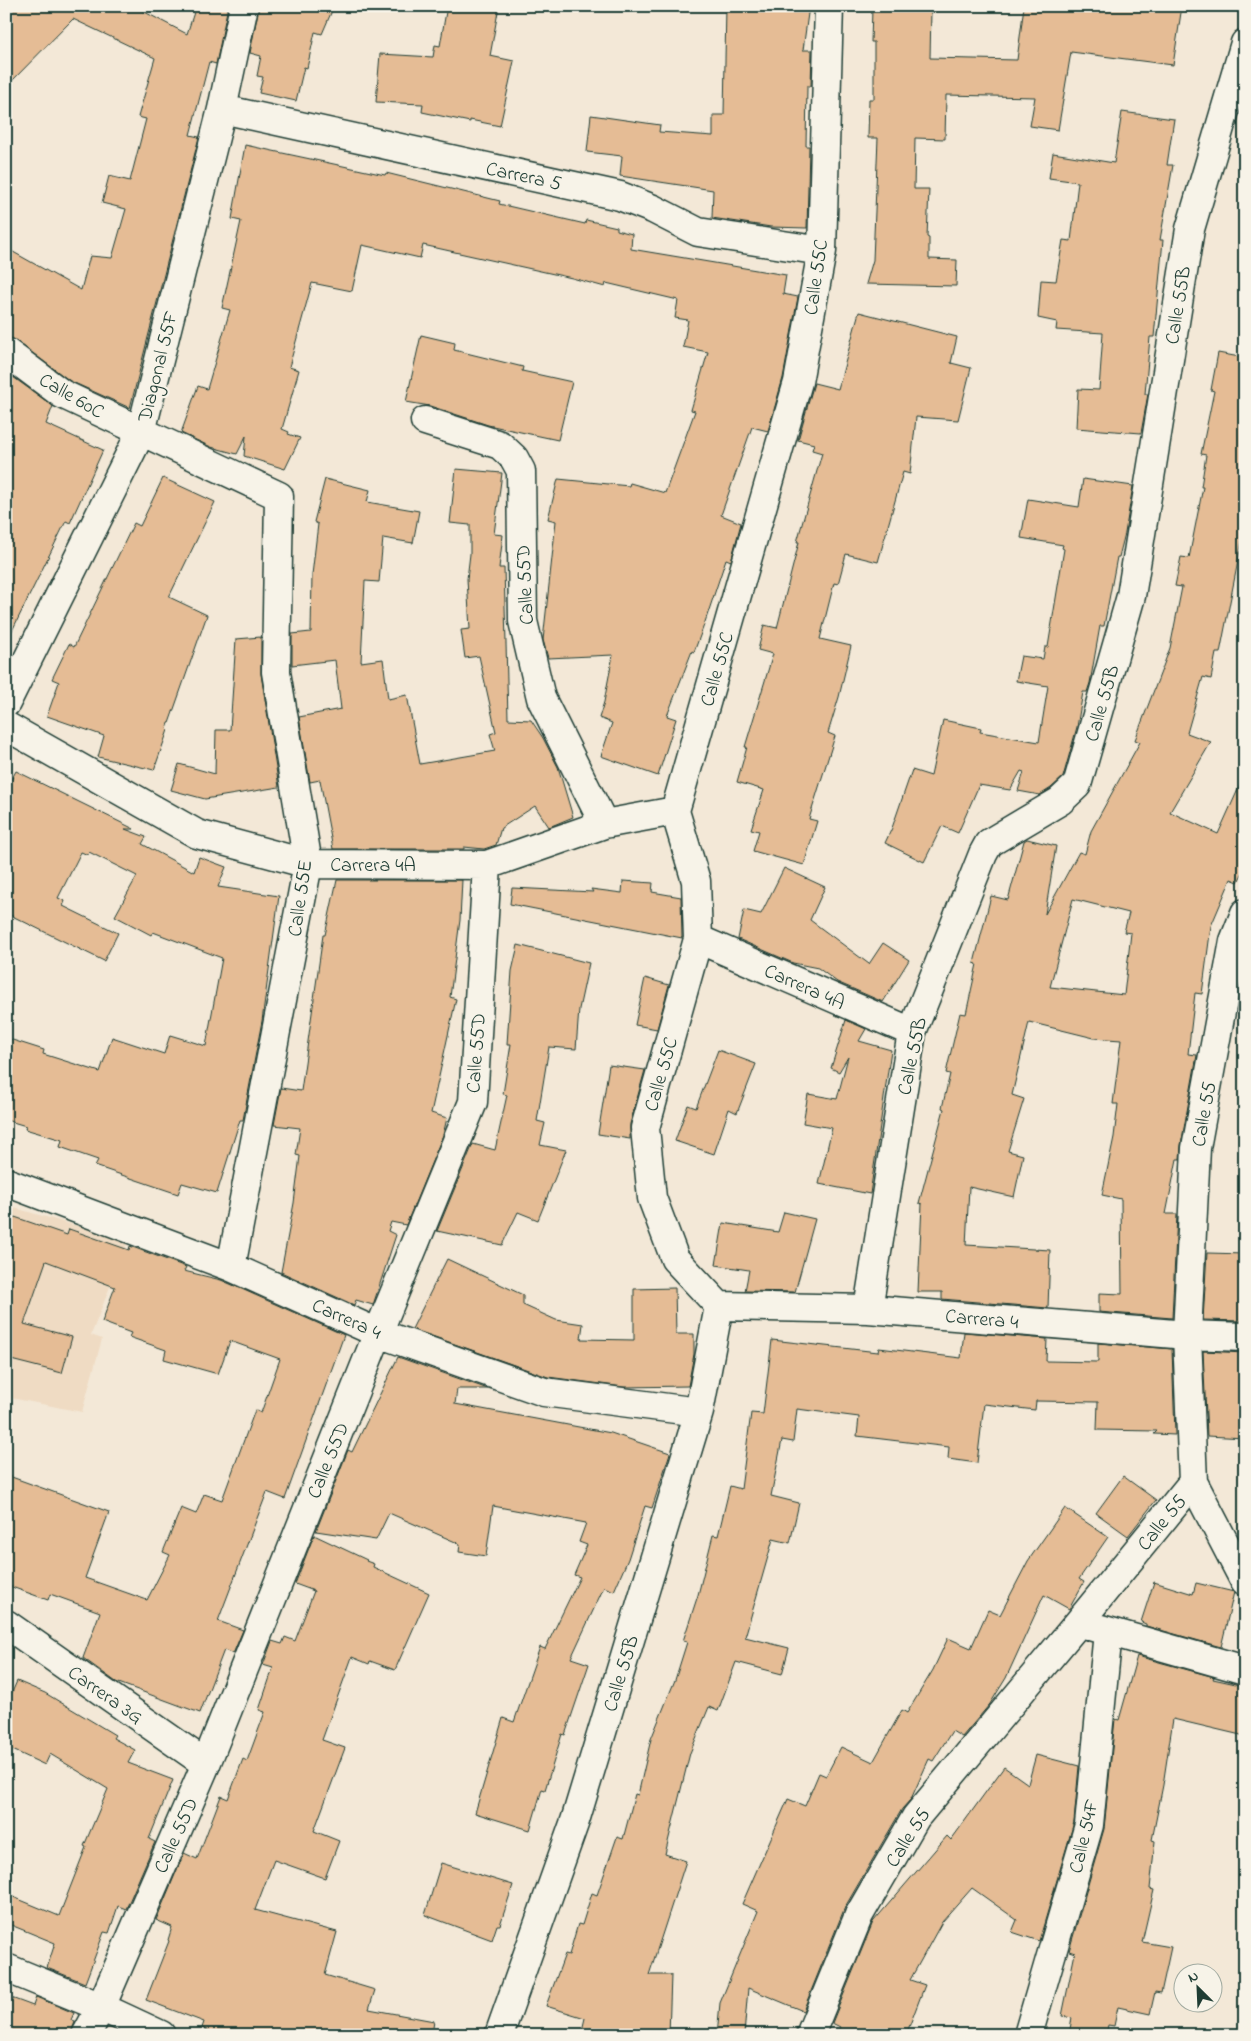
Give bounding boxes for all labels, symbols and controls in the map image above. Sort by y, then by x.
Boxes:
street label: Carrera 5 [483,155,564,200]
street label: Calle 55C [798,238,837,317]
street label: Calle 55B [1159,264,1200,347]
street label: Diagonal 55F [131,308,188,426]
street label: Calle 60C [33,367,109,427]
street label: Calle 55D [510,544,543,626]
street label: Calle 55C [694,629,743,710]
street label: Calle 55B [1079,662,1128,746]
street label: Carrera 4A [330,852,416,881]
street label: Calle 55E [282,858,321,939]
street label: Carrera 4A [759,958,849,1019]
street label: Calle 55D [460,1012,495,1094]
street label: Calle 55B [891,1015,936,1098]
street label: Calle 55C [638,1034,687,1115]
street label: Calle 55 [1186,1080,1225,1149]
street label: Carrera 4 [307,1292,385,1348]
street label: Carrera 4 [944,1303,1020,1338]
street label: Calle 55D [301,1418,358,1503]
street label: Calle 55 [1131,1489,1195,1558]
street label: Calle 55B [597,1632,648,1716]
street label: Carrera 3G [61,1660,148,1733]
street label: Calle 55D [148,1794,207,1878]
street label: Calle 54F [1063,1797,1108,1876]
street label: Calle 55 [880,1803,939,1874]
north arrow [1174,1964,1224,2014]
text: N [1185,1966,1202,1989]

